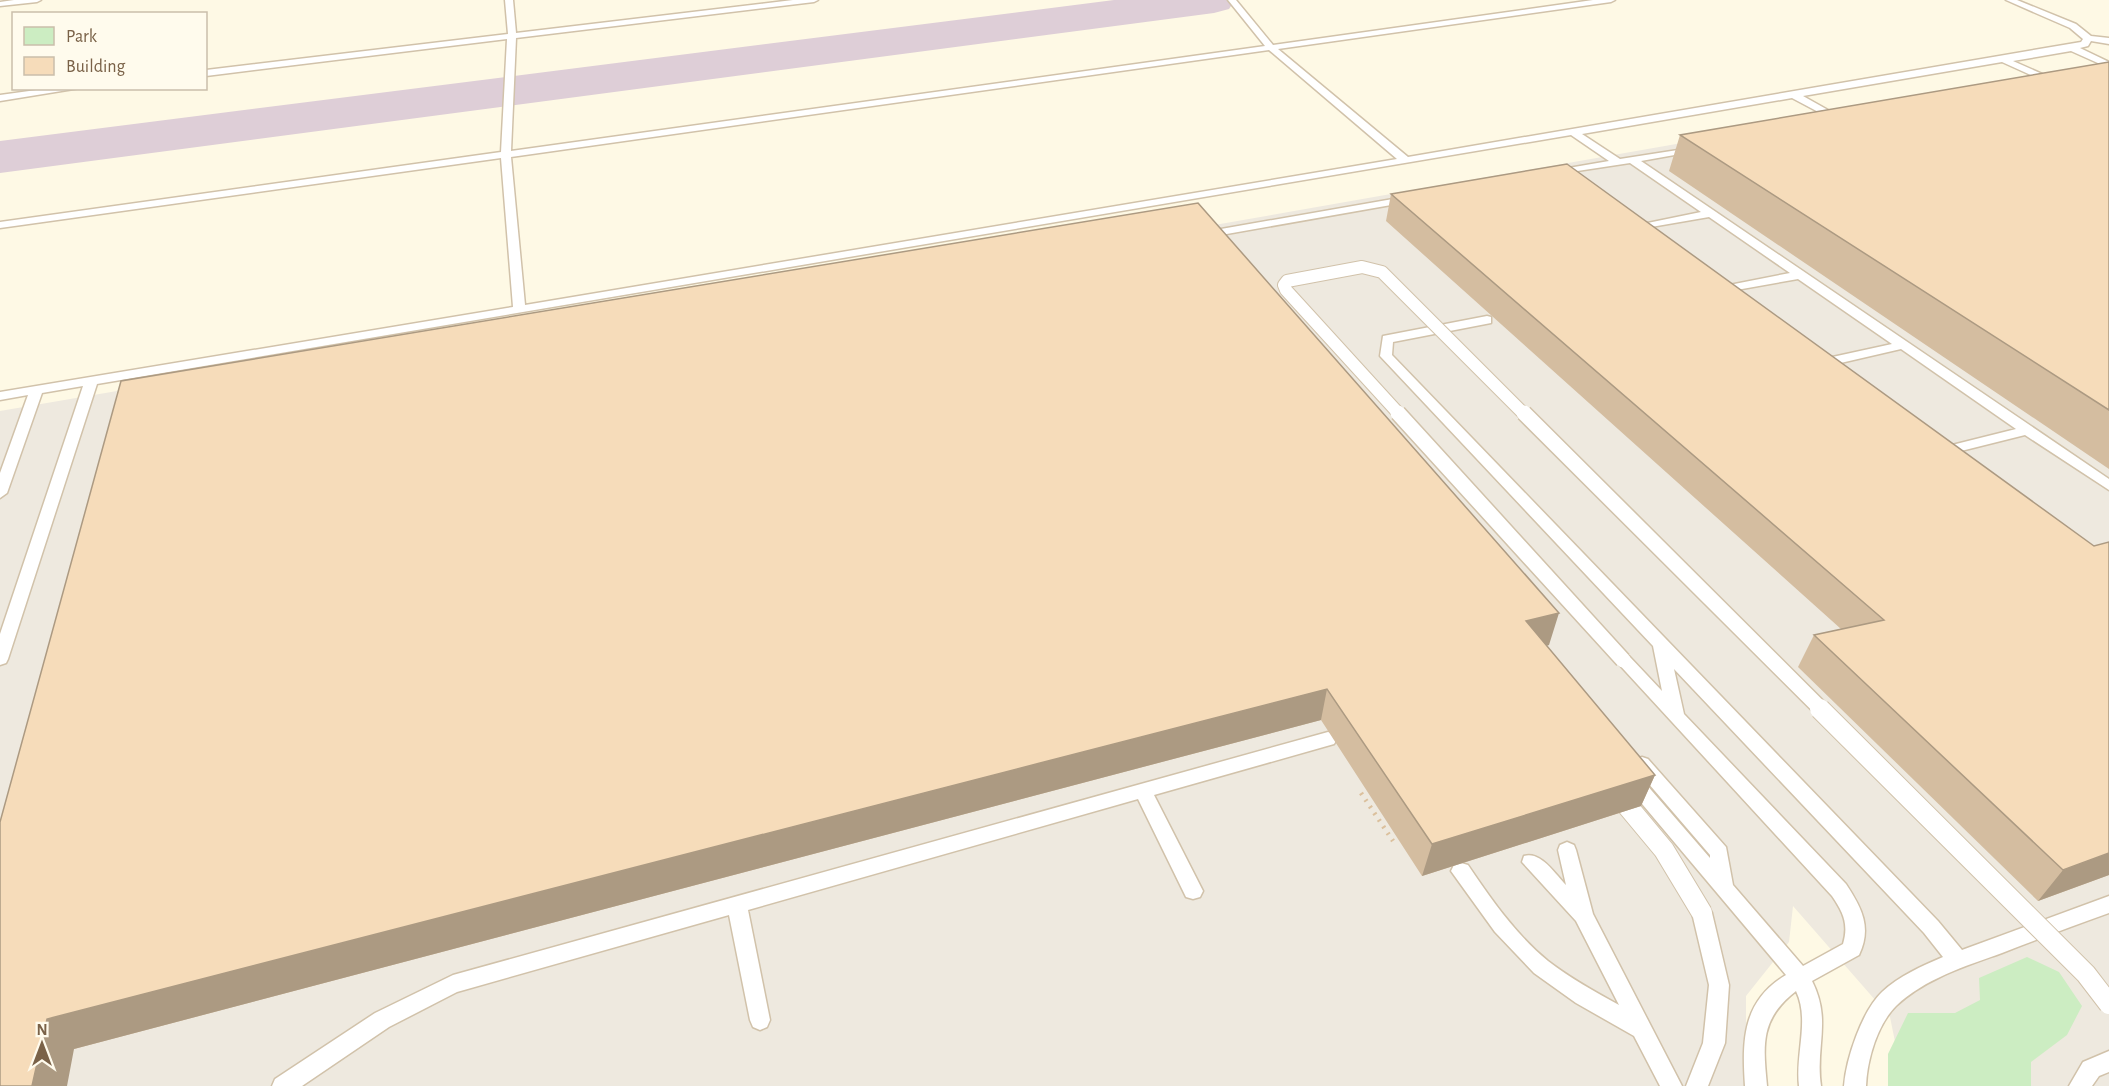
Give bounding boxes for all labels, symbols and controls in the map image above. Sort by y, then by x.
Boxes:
legend [12,12,207,90]
text: Park [66,28,98,46]
text: Building [66,58,126,76]
north arrow [12,1014,72,1074]
text: N [36,1022,48,1038]

